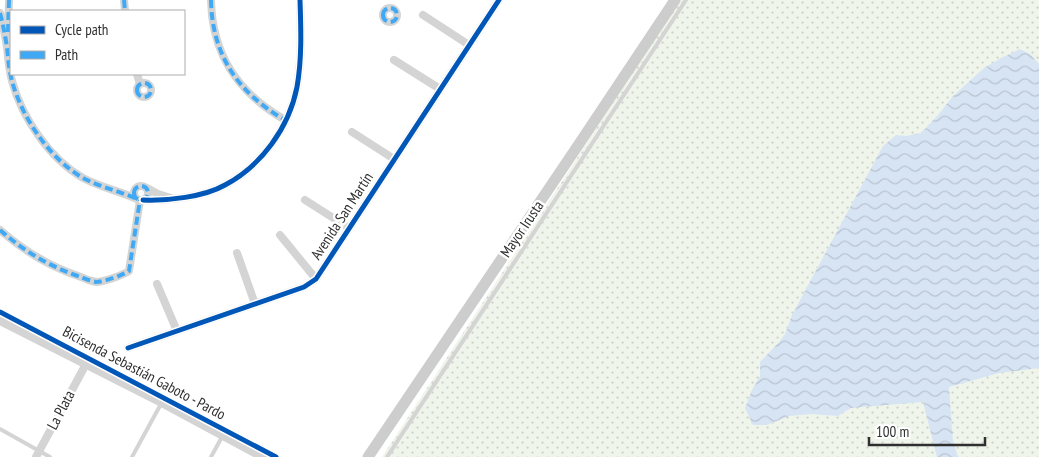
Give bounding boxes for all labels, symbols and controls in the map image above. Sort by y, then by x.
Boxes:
legend [10,10,185,75]
text: Cycle path [55,20,108,39]
text: Path [55,45,78,64]
street label: Avenida San Martín [306,168,377,263]
street label: Mayor Irusta [496,197,547,261]
street label: Bicisenda Sebastián Gaboto - Pardo [60,322,229,424]
street label: La Plata [42,387,79,433]
scale bar [869,414,985,446]
text: 100 m [876,422,909,441]

